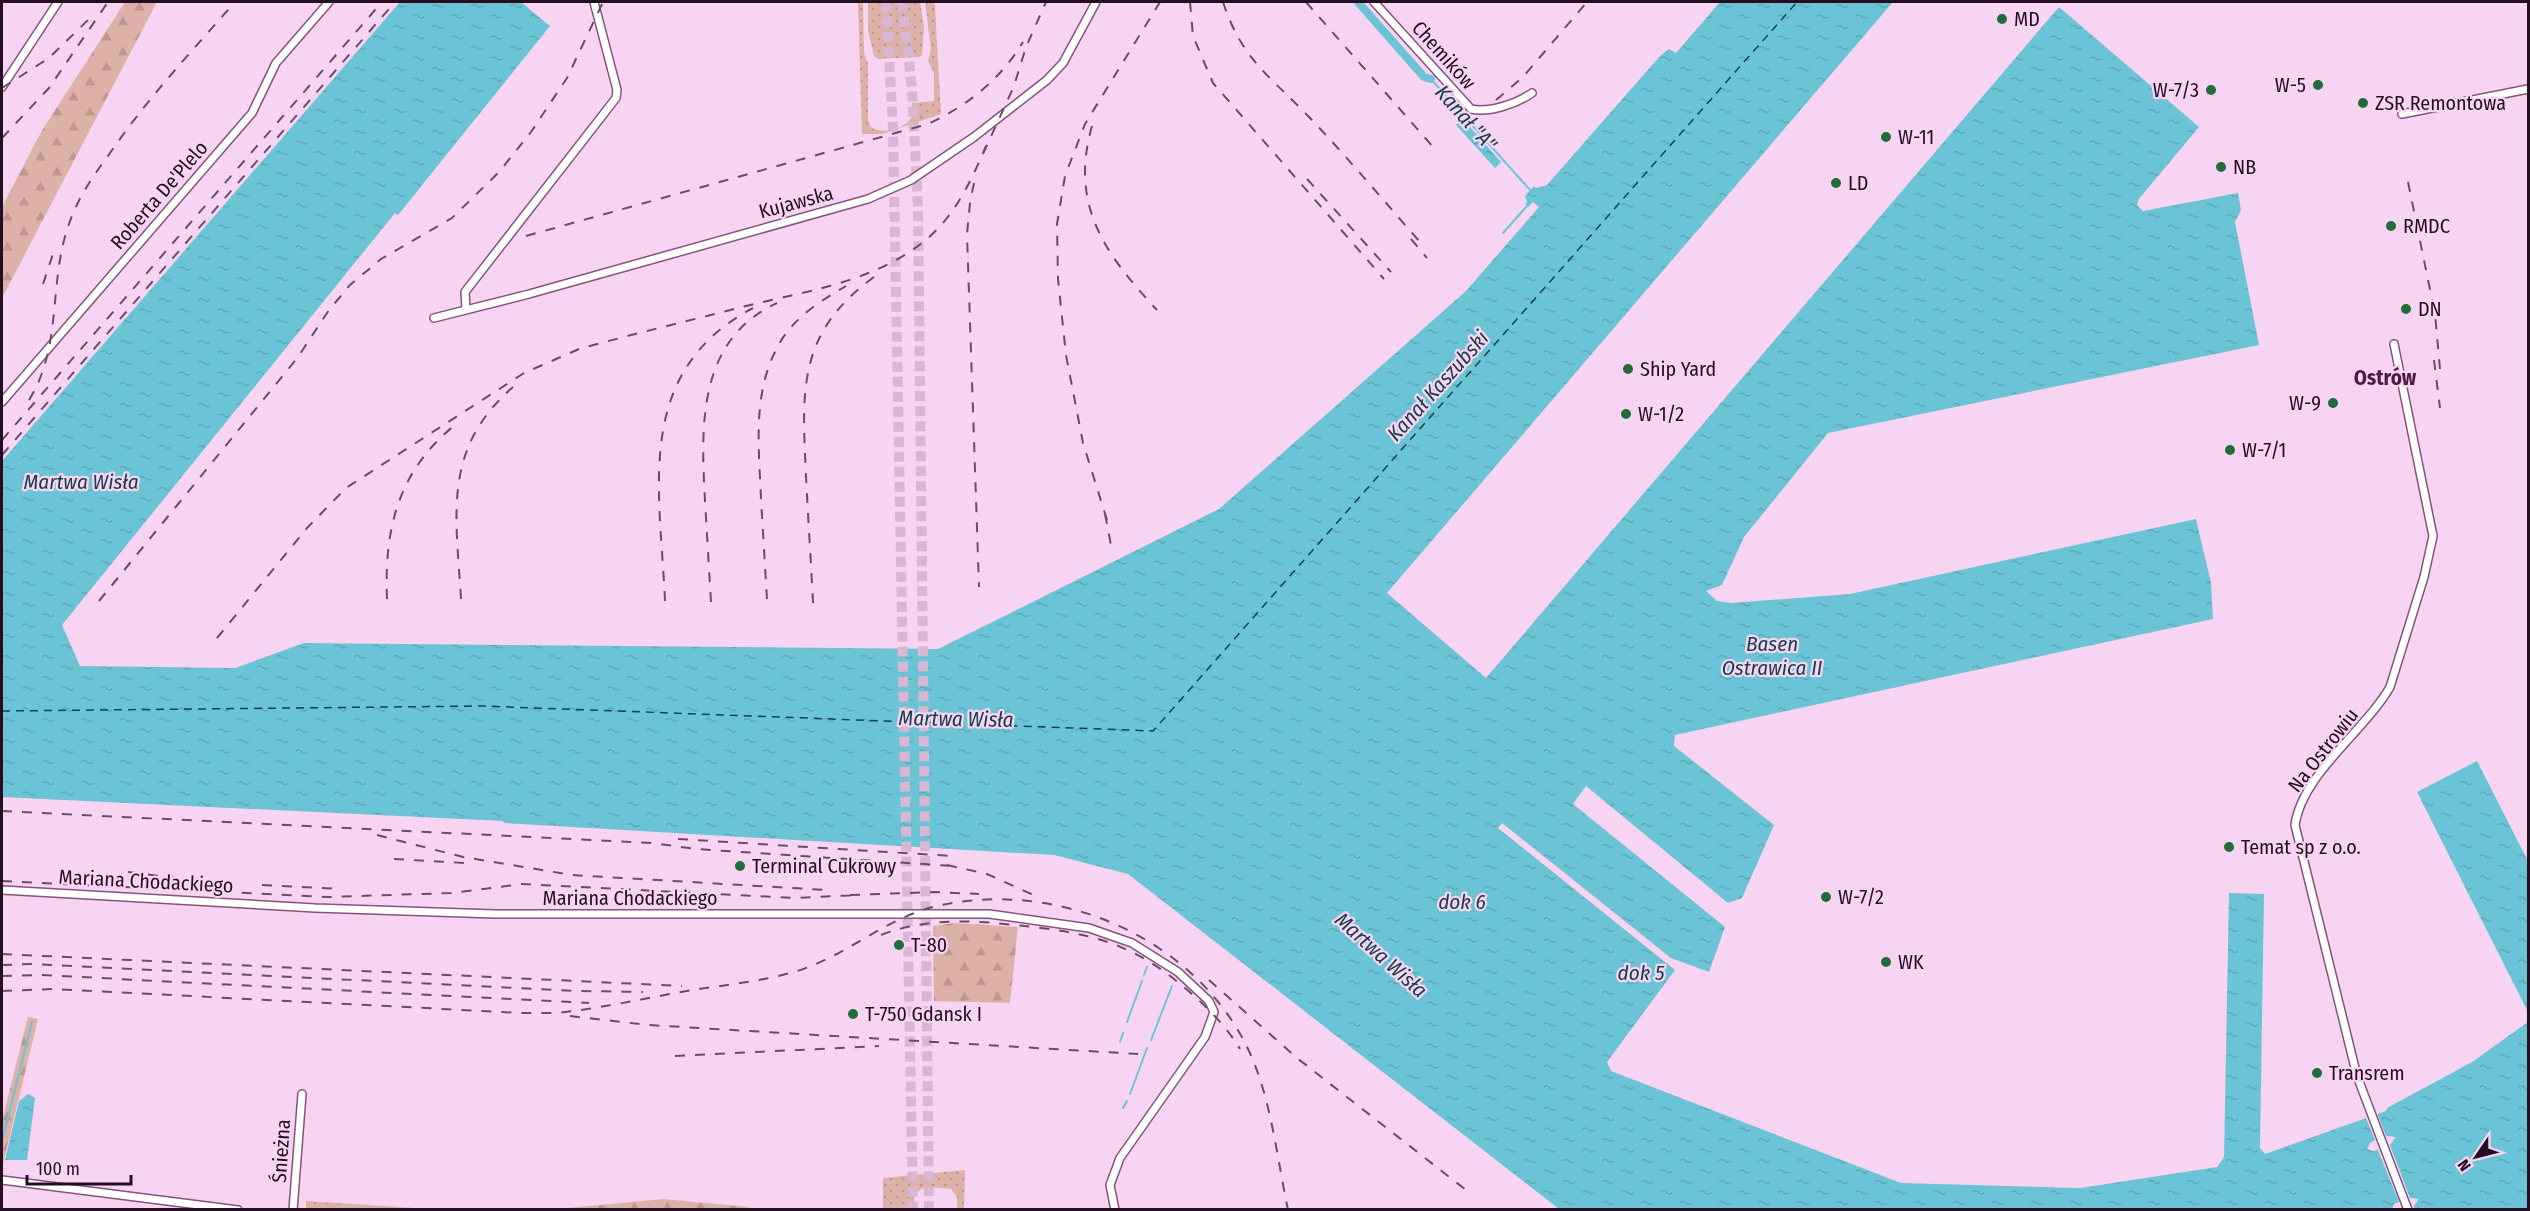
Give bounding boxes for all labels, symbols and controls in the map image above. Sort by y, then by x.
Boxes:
place label: MD [2014,7,2040,31]
marker: MD [1995,12,2009,26]
street label: Chemików [1407,16,1481,94]
place label: W-5 [2275,73,2306,97]
place label: W-7/3 [2153,78,2199,102]
marker: W-5 [2311,78,2325,92]
water label: Kanał "A" [1430,80,1503,157]
marker: W-7/3 [2204,83,2218,97]
place label: ZSR Remontowa [2375,91,2506,115]
marker: ZSR Remontowa [2356,96,2370,110]
place label: W-11 [1898,125,1934,149]
marker: W-11 [1879,130,1893,144]
street label: Roberta De'Plelo [105,136,213,254]
place label: NB [2233,155,2256,179]
marker: NB [2214,160,2228,174]
place label: LD [1848,171,1868,195]
marker: LD [1829,176,1843,190]
street label: Kujawska [756,181,836,223]
place label: RMDC [2403,214,2450,238]
marker: RMDC [2384,219,2398,233]
place label: DN [2418,297,2442,321]
marker: DN [2399,302,2413,316]
water label: Kanał Kaszubski [1382,325,1495,446]
place label: Ship Yard [1640,357,1716,381]
marker: Ship Yard [1621,362,1635,376]
district label: Ostrów [2354,365,2417,391]
place label: W-9 [2289,391,2321,415]
marker: W-9 [2326,396,2340,410]
place label: W-1/2 [1638,402,1684,426]
marker: W-1/2 [1619,407,1633,421]
place label: W-7/1 [2242,438,2286,462]
marker: W-7/1 [2223,443,2237,457]
water label: Martwa Wisła [23,469,139,495]
water label: Basen Ostrawica II [1722,631,1822,681]
street label: Na Ostrowiu [2283,703,2363,797]
water label: Martwa Wisła [898,705,1014,733]
place label: Temat sp z o.o. [2241,835,2361,859]
marker: Temat sp z o.o. [2222,840,2236,854]
place label: Terminal Cukrowy [752,854,896,878]
marker: Terminal Cukrowy [733,859,747,873]
street label: Mariana Chodackiego [58,864,234,898]
place label: W-7/2 [1838,885,1884,909]
street label: Mariana Chodackiego [543,886,717,910]
water label: dok 6 [1438,889,1486,915]
marker: W-7/2 [1819,890,1833,904]
water label: Martwa Wisła [1330,907,1432,1003]
place label: T-80 [911,933,947,957]
marker: T-80 [892,938,906,952]
place label: WK [1898,950,1924,974]
marker: WK [1879,955,1893,969]
water label: dok 5 [1618,960,1665,986]
place label: T-750 Gdansk I [865,1002,982,1026]
marker: T-750 Gdansk I [846,1007,860,1021]
place label: Transrem [2329,1061,2405,1085]
marker: Transrem [2310,1066,2324,1080]
street label: Śnieżna [267,1118,295,1184]
north arrow [2446,1127,2506,1187]
scale bar [27,1148,130,1186]
text: N [2454,1156,2475,1175]
text: 100 m [36,1158,80,1180]

